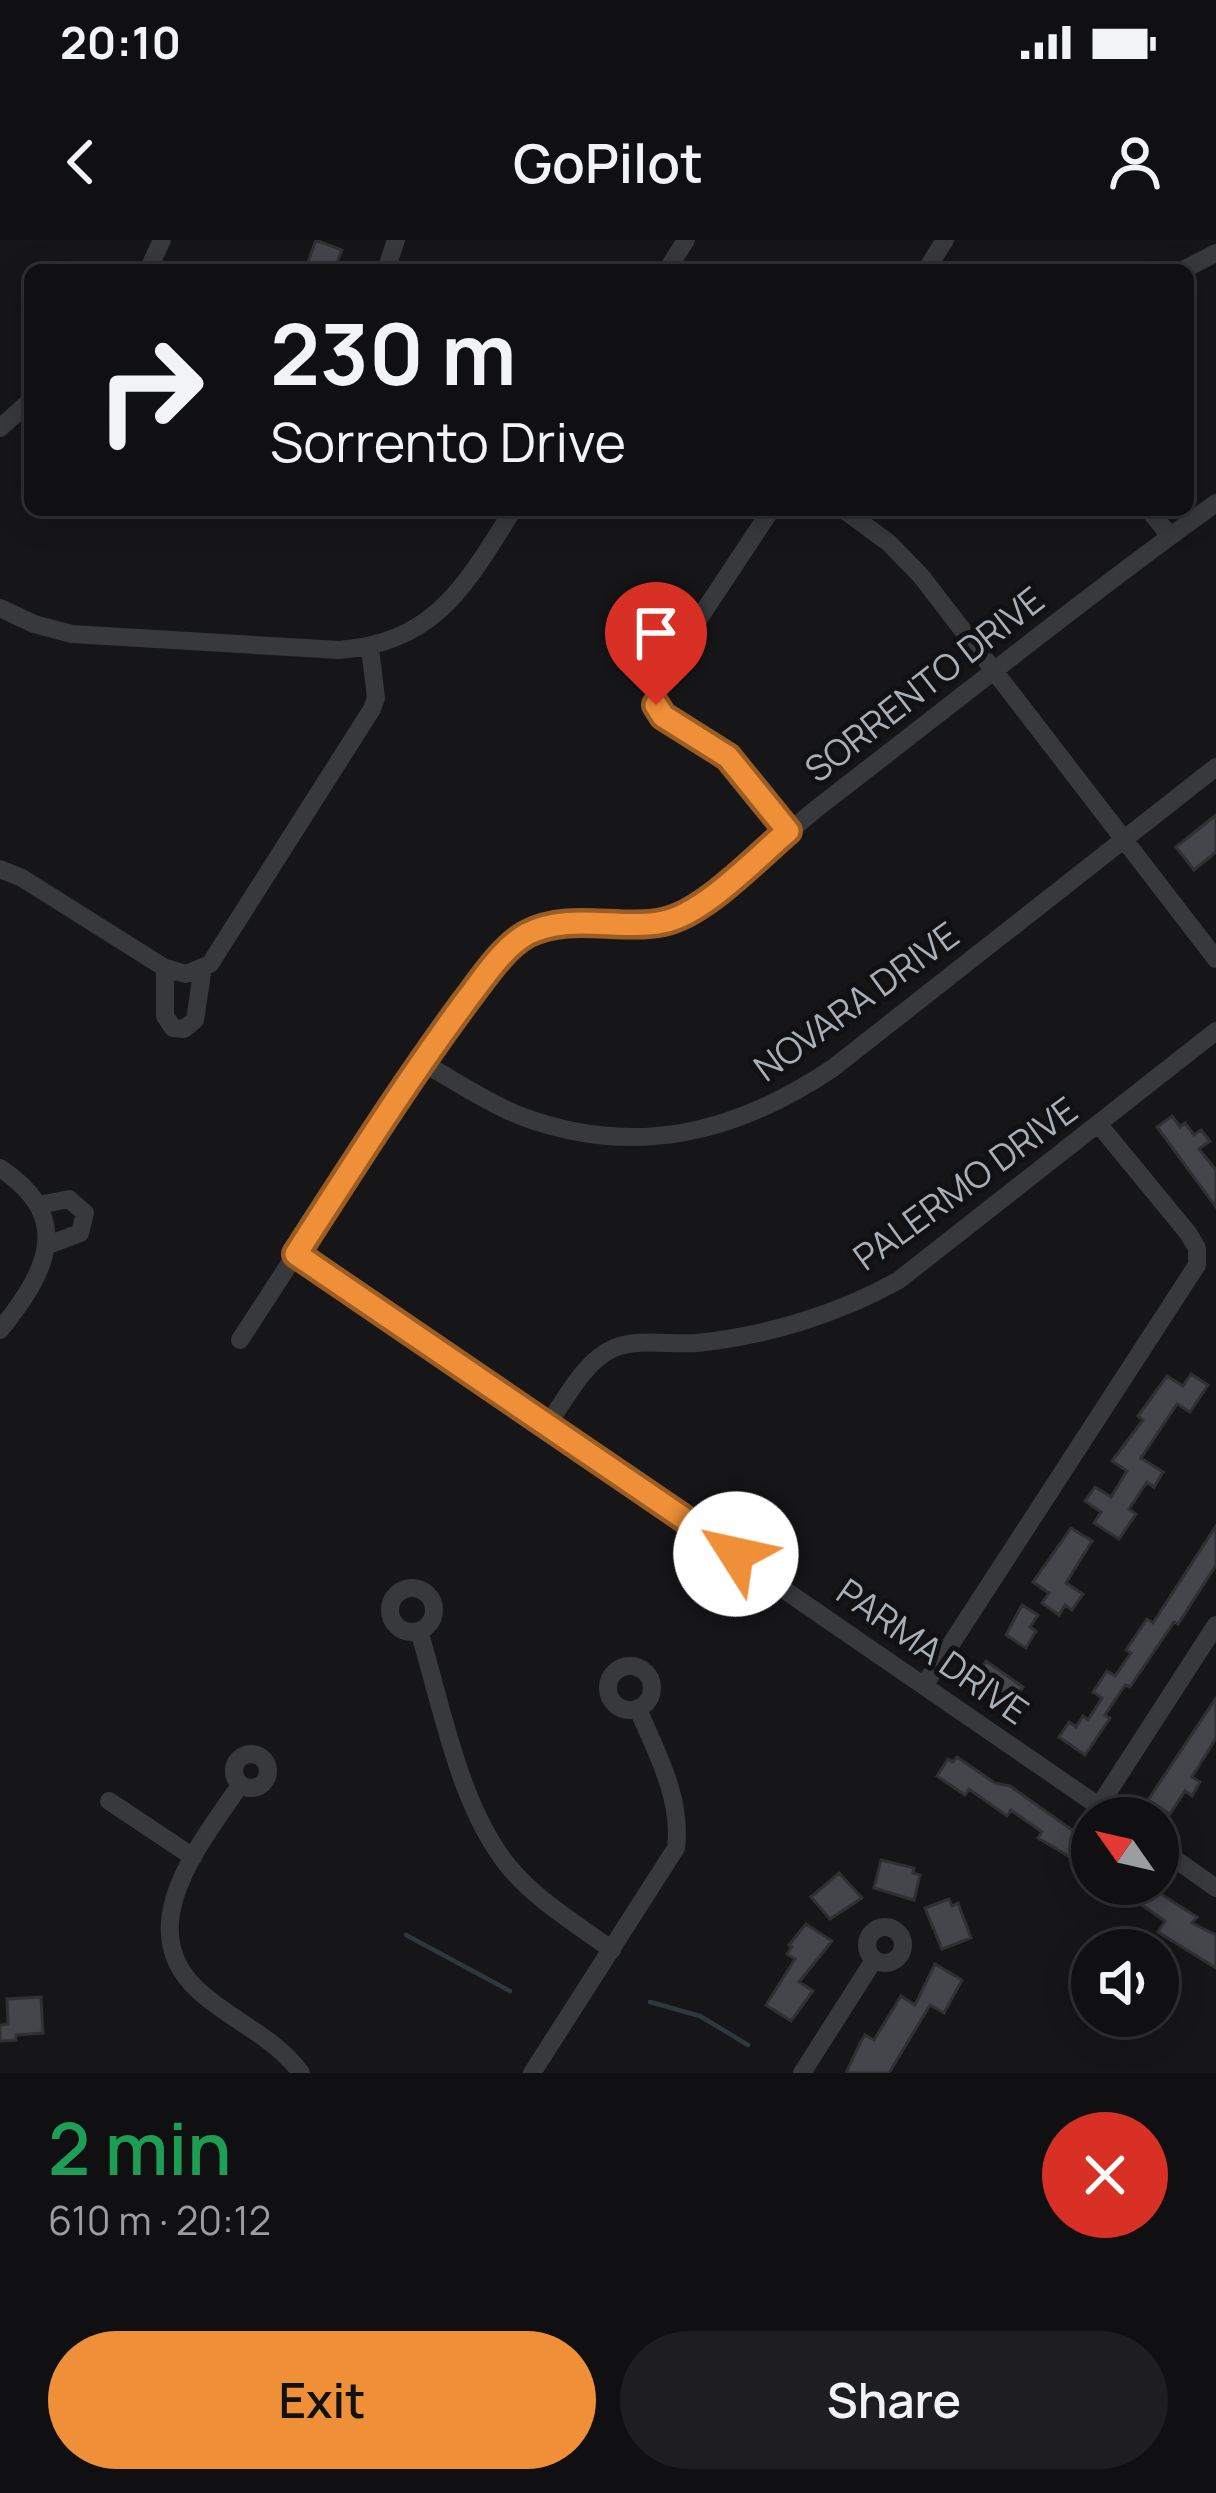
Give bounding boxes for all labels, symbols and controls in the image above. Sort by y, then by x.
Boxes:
text: 20:10 [60,11,181,73]
text: GoPilot [513,125,703,199]
icon: back [48,129,114,195]
icon: person [1102,129,1168,195]
text: 230 m [270,295,516,410]
icon: right [72,312,228,468]
text: Sorrento Drive [270,404,626,478]
street label: SORRENTO DRIVE [794,575,1054,793]
pin [605,582,707,705]
icon: arrive [623,600,689,666]
street label: NOVARA DRIVE [744,910,968,1092]
street label: PALERMO DRIVE [843,1085,1087,1281]
position arrow [673,1491,799,1617]
street label: PARMA DRIVE [828,1567,1038,1735]
north arrow [1071,1797,1179,1905]
map controls [1071,1797,1179,2037]
button: sound [1071,1929,1179,2037]
text: 2 min [48,2098,232,2197]
button: close [1042,2112,1168,2238]
text: 610 m · 20:12 [48,2193,271,2247]
button: Exit [48,2331,596,2469]
button: Share [620,2331,1168,2469]

